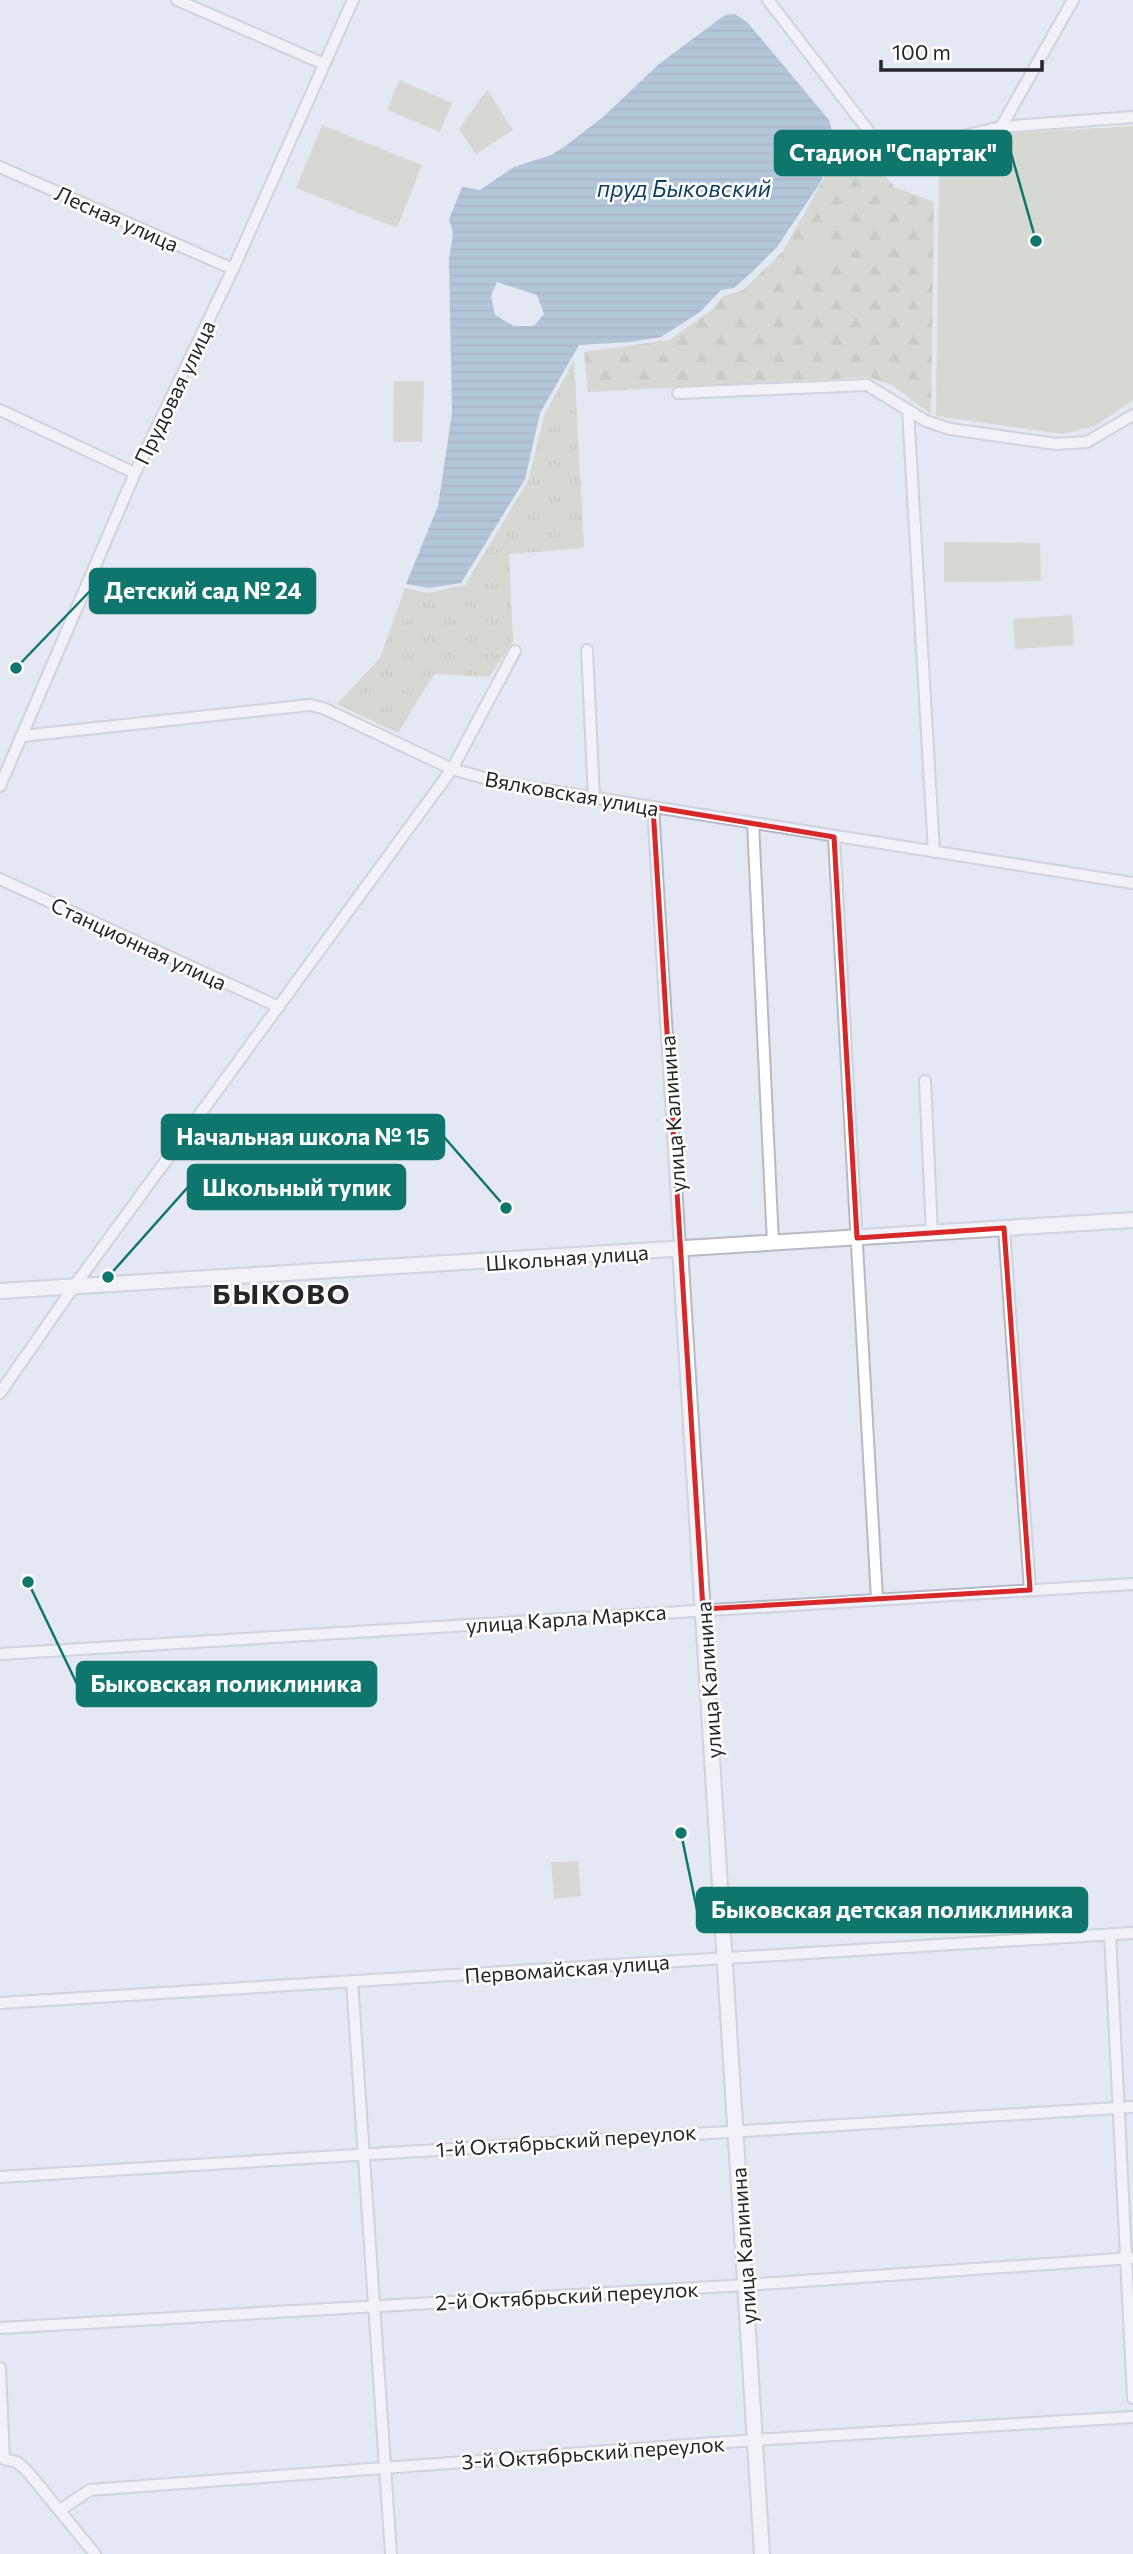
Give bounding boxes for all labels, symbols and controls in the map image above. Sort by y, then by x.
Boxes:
scale bar [881,28,1042,72]
text: 100 m [892,39,951,64]
callout: Стадион "Спартак" [775,131,1011,175]
text: Стадион "Спартак" [789,138,997,166]
water label: пруд Быковский [597,174,771,202]
street label: Лесная улица [51,180,183,256]
street label: Прудовая улица [128,316,220,468]
callout: Детский сад № 24 [90,569,315,613]
text: Детский сад № 24 [104,576,302,604]
street label: Вялковская улица [483,765,661,821]
street label: Станционная улица [47,891,231,995]
street label: улица Калинина [654,1035,690,1193]
callout: Начальная школа № 15 [162,1115,444,1159]
text: Начальная школа № 15 [176,1122,430,1150]
callout: Школьный тупик [188,1165,405,1209]
text: Школьный тупик [202,1173,392,1201]
street label: Школьная улица [485,1239,649,1275]
district label: БЫКОВО [212,1276,352,1310]
street label: улица Карла Маркса [465,1599,667,1637]
street label: улица Калинина [690,1601,726,1759]
callout: Быковская поликлиника [77,1662,376,1706]
text: Быковская поликлиника [90,1669,362,1697]
callout: Быковская детская поликлиника [697,1888,1087,1932]
text: Быковская детская поликлиника [711,1895,1073,1923]
street label: Первомайская улица [464,1948,670,1988]
street label: 1-й Октябрьский переулок [435,2118,697,2162]
street label: улица Калинина [725,2167,761,2325]
street label: 2-й Октябрьский переулок [435,2276,699,2314]
street label: 3-й Октябрьский переулок [460,2430,726,2474]

